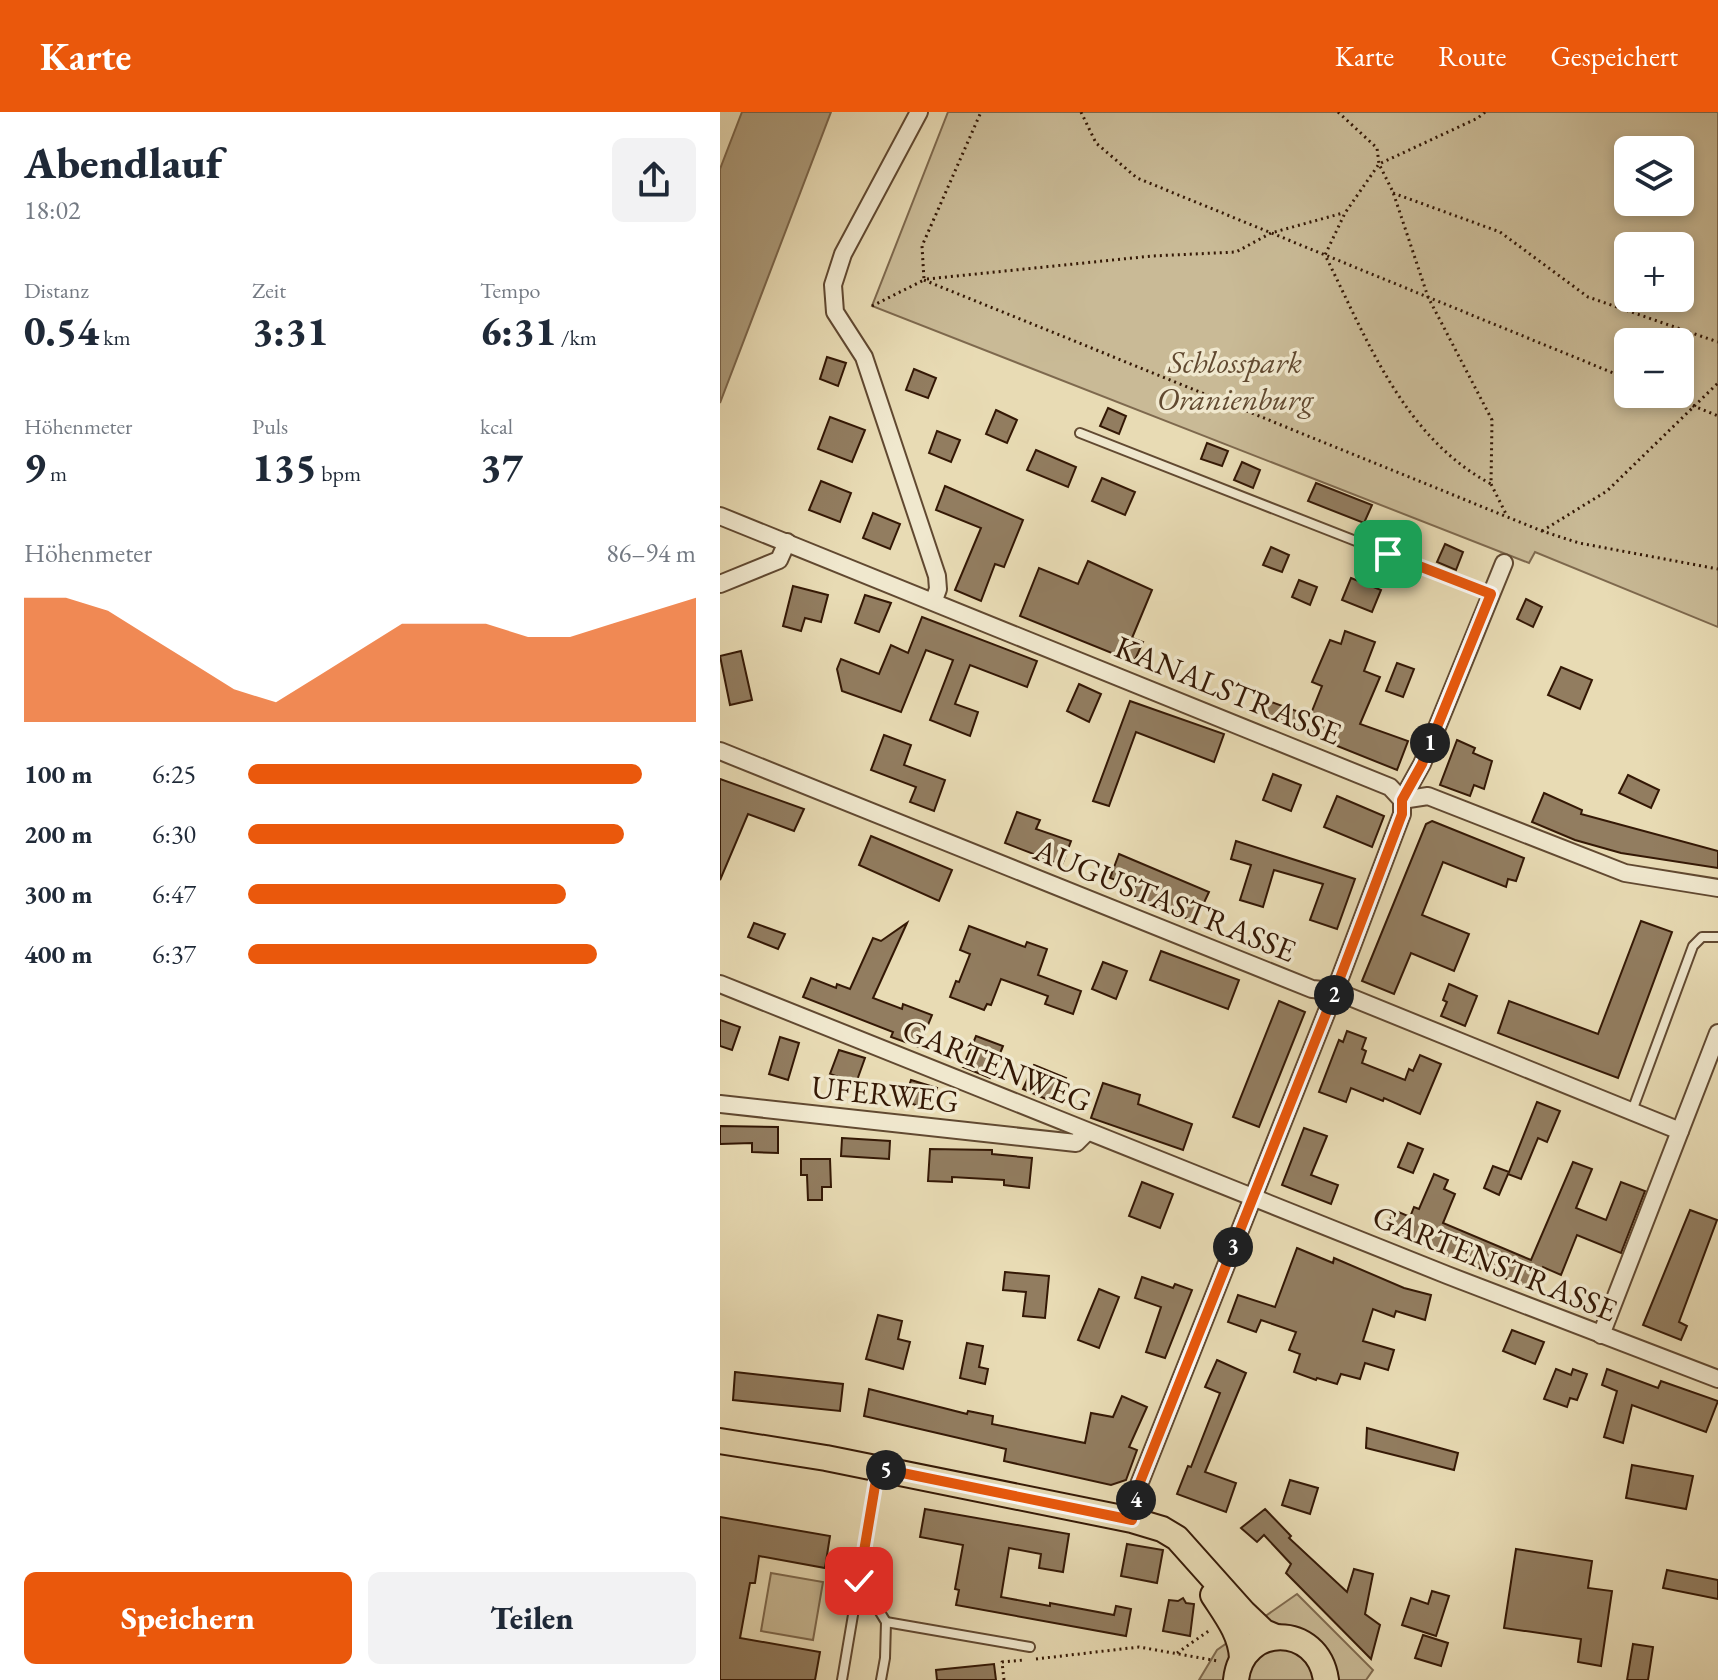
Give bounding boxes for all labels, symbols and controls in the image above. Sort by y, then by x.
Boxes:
text: Karte [40,32,131,81]
text: Karte [1335,38,1394,74]
text: Route [1438,38,1506,74]
text: Gespeichert [1550,38,1678,74]
text: Abendlauf [24,134,222,191]
map controls [1614,136,1694,408]
button: layers [1614,136,1694,216]
button: share [612,138,696,222]
text: 18:02 [24,193,80,227]
button: + [1614,232,1694,312]
text: Distanz [24,276,89,305]
text: Zeit [252,276,286,305]
text: Tempo [480,276,540,305]
text: 0.54 [24,305,99,357]
text: 3:31 [252,305,328,357]
text: 6:31 [480,305,556,357]
text: km [99,323,131,352]
text: /km [556,323,597,352]
button: − [1614,328,1694,408]
park label: Schlosspark Oranienburg [1157,341,1315,420]
text: Höhenmeter [24,412,132,441]
text: Puls [252,412,288,441]
text: kcal [480,412,513,441]
text: 9 [24,441,46,493]
text: 135 [252,441,317,493]
text: 37 [480,441,523,493]
text: m [46,459,67,488]
text: bpm [317,459,361,488]
pin [1354,520,1422,588]
icon: arrive [1366,532,1410,576]
text: Höhenmeter [24,536,152,570]
text: 86–94 m [606,536,696,570]
street label: KANALSTRASSE [1109,625,1347,755]
pin: 1 [1410,723,1450,763]
text: 1 [1424,728,1436,757]
text: 100 m [24,757,92,791]
text: 6:25 [152,757,196,791]
text: 200 m [24,817,92,851]
text: 6:30 [152,817,196,851]
street label: AUGUSTASTRASSE [1027,828,1302,972]
text: 300 m [24,877,92,911]
text: 6:47 [152,877,196,911]
text: 400 m [24,937,92,971]
text: 6:37 [152,937,196,971]
pin: 2 [1314,975,1354,1015]
text: 2 [1328,980,1340,1009]
street label: GARTENWEG [896,1008,1098,1122]
street label: UFERWEG [809,1065,961,1123]
street label: GARTENSTRASSE [1366,1195,1624,1331]
pin: 3 [1213,1227,1253,1267]
text: 3 [1227,1232,1239,1261]
pin: 5 [866,1450,906,1490]
text: 5 [880,1455,892,1484]
pin: 4 [1116,1480,1156,1520]
text: 4 [1130,1485,1142,1514]
pin [825,1547,893,1615]
icon: check [837,1559,881,1603]
button: Speichern [24,1572,352,1664]
button: Teilen [368,1572,696,1664]

